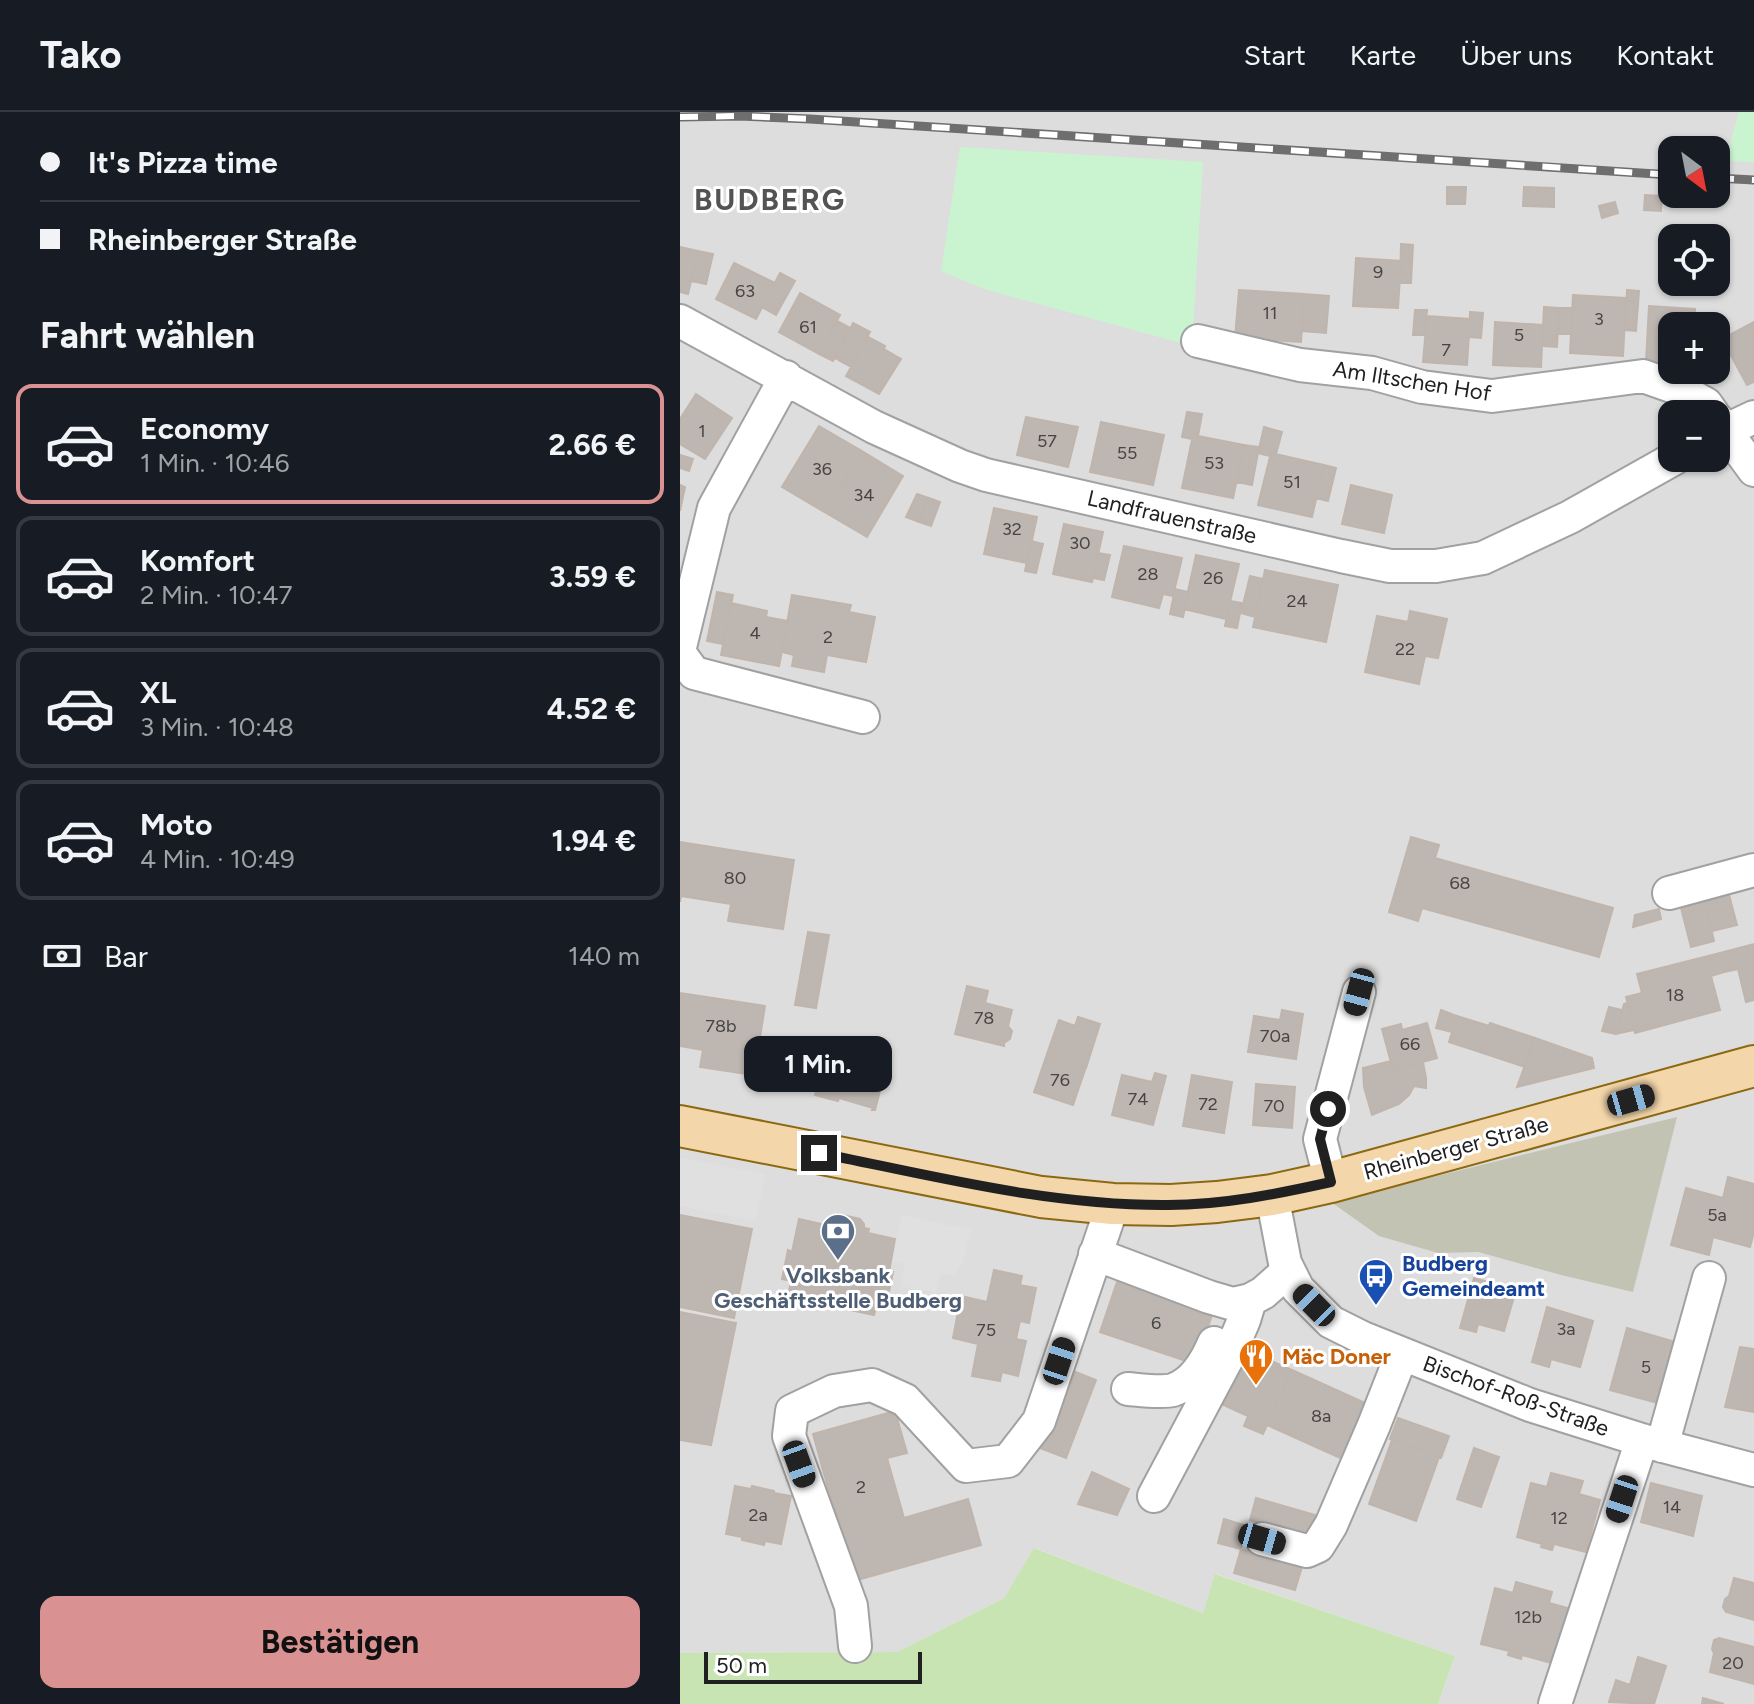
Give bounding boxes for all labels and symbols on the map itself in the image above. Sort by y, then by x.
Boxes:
north arrow [1658,136,1730,208]
district label: BUDBERG [694,181,846,218]
house number: 9 [1373,261,1383,283]
house number: 63 [735,280,755,302]
house number: 11 [1263,302,1277,324]
house number: 3 [1594,308,1604,330]
house number: 61 [799,316,817,338]
house number: 5 [1514,324,1524,346]
house number: 7 [1441,339,1451,361]
street label: Am Iltschen Hof [1331,355,1494,407]
house number: 1 [698,420,706,442]
house number: 57 [1037,430,1057,452]
house number: 55 [1117,442,1137,464]
house number: 53 [1204,452,1224,474]
house number: 36 [812,458,832,480]
house number: 51 [1283,471,1301,493]
house number: 34 [854,484,874,506]
street label: Landfrauenstraße [1085,484,1259,550]
house number: 32 [1002,518,1022,540]
house number: 30 [1069,532,1091,554]
house number: 28 [1137,563,1159,585]
house number: 26 [1203,567,1223,589]
house number: 24 [1286,590,1308,612]
house number: 4 [749,622,761,644]
house number: 2 [823,626,833,648]
house number: 22 [1395,638,1415,660]
house number: 80 [724,867,746,889]
house number: 68 [1449,872,1471,894]
car [1341,966,1377,1018]
house number: 18 [1666,984,1684,1006]
house number: 78 [974,1007,994,1029]
house number: 78b [705,1015,737,1037]
house number: 70a [1260,1025,1290,1047]
house number: 66 [1400,1033,1420,1055]
callout: 1 Min. [745,1037,893,1093]
house number: 76 [1050,1069,1070,1091]
car [1605,1082,1657,1118]
house number: 74 [1128,1088,1148,1110]
route start [1310,1091,1346,1127]
house number: 72 [1198,1093,1218,1115]
house number: 70 [1263,1095,1285,1117]
street label: Rheinberger Straße [1361,1110,1551,1186]
route end [801,1135,837,1171]
house number: 5a [1707,1204,1727,1226]
bank icon: Volksbank Geschäftsstelle Budberg [819,1212,857,1262]
place label: Budberg Gemeindeamt [1402,1250,1545,1302]
bus stop icon: Budberg Gemeindeamt [1357,1257,1395,1307]
place label: Volksbank Geschäftsstelle Budberg [714,1262,962,1314]
car [1289,1280,1339,1330]
house number: 6 [1151,1312,1161,1334]
house number: 3a [1557,1318,1575,1340]
house number: 75 [976,1319,996,1341]
car [1040,1334,1078,1388]
restaurant icon: Mäc Doner [1237,1337,1275,1387]
place label: Mäc Doner [1282,1343,1392,1370]
street label: Bischof-Roß-Straße [1419,1350,1613,1442]
house number: 5 [1641,1356,1651,1378]
house number: 8a [1311,1405,1331,1427]
car [780,1437,818,1491]
car [1603,1472,1641,1526]
house number: 2 [856,1476,866,1498]
house number: 14 [1663,1496,1681,1518]
house number: 2a [748,1504,768,1526]
house number: 12 [1550,1507,1568,1529]
car [1236,1521,1288,1557]
house number: 12b [1514,1606,1542,1628]
scale bar [704,1648,922,1684]
house number: 20 [1722,1652,1744,1674]

